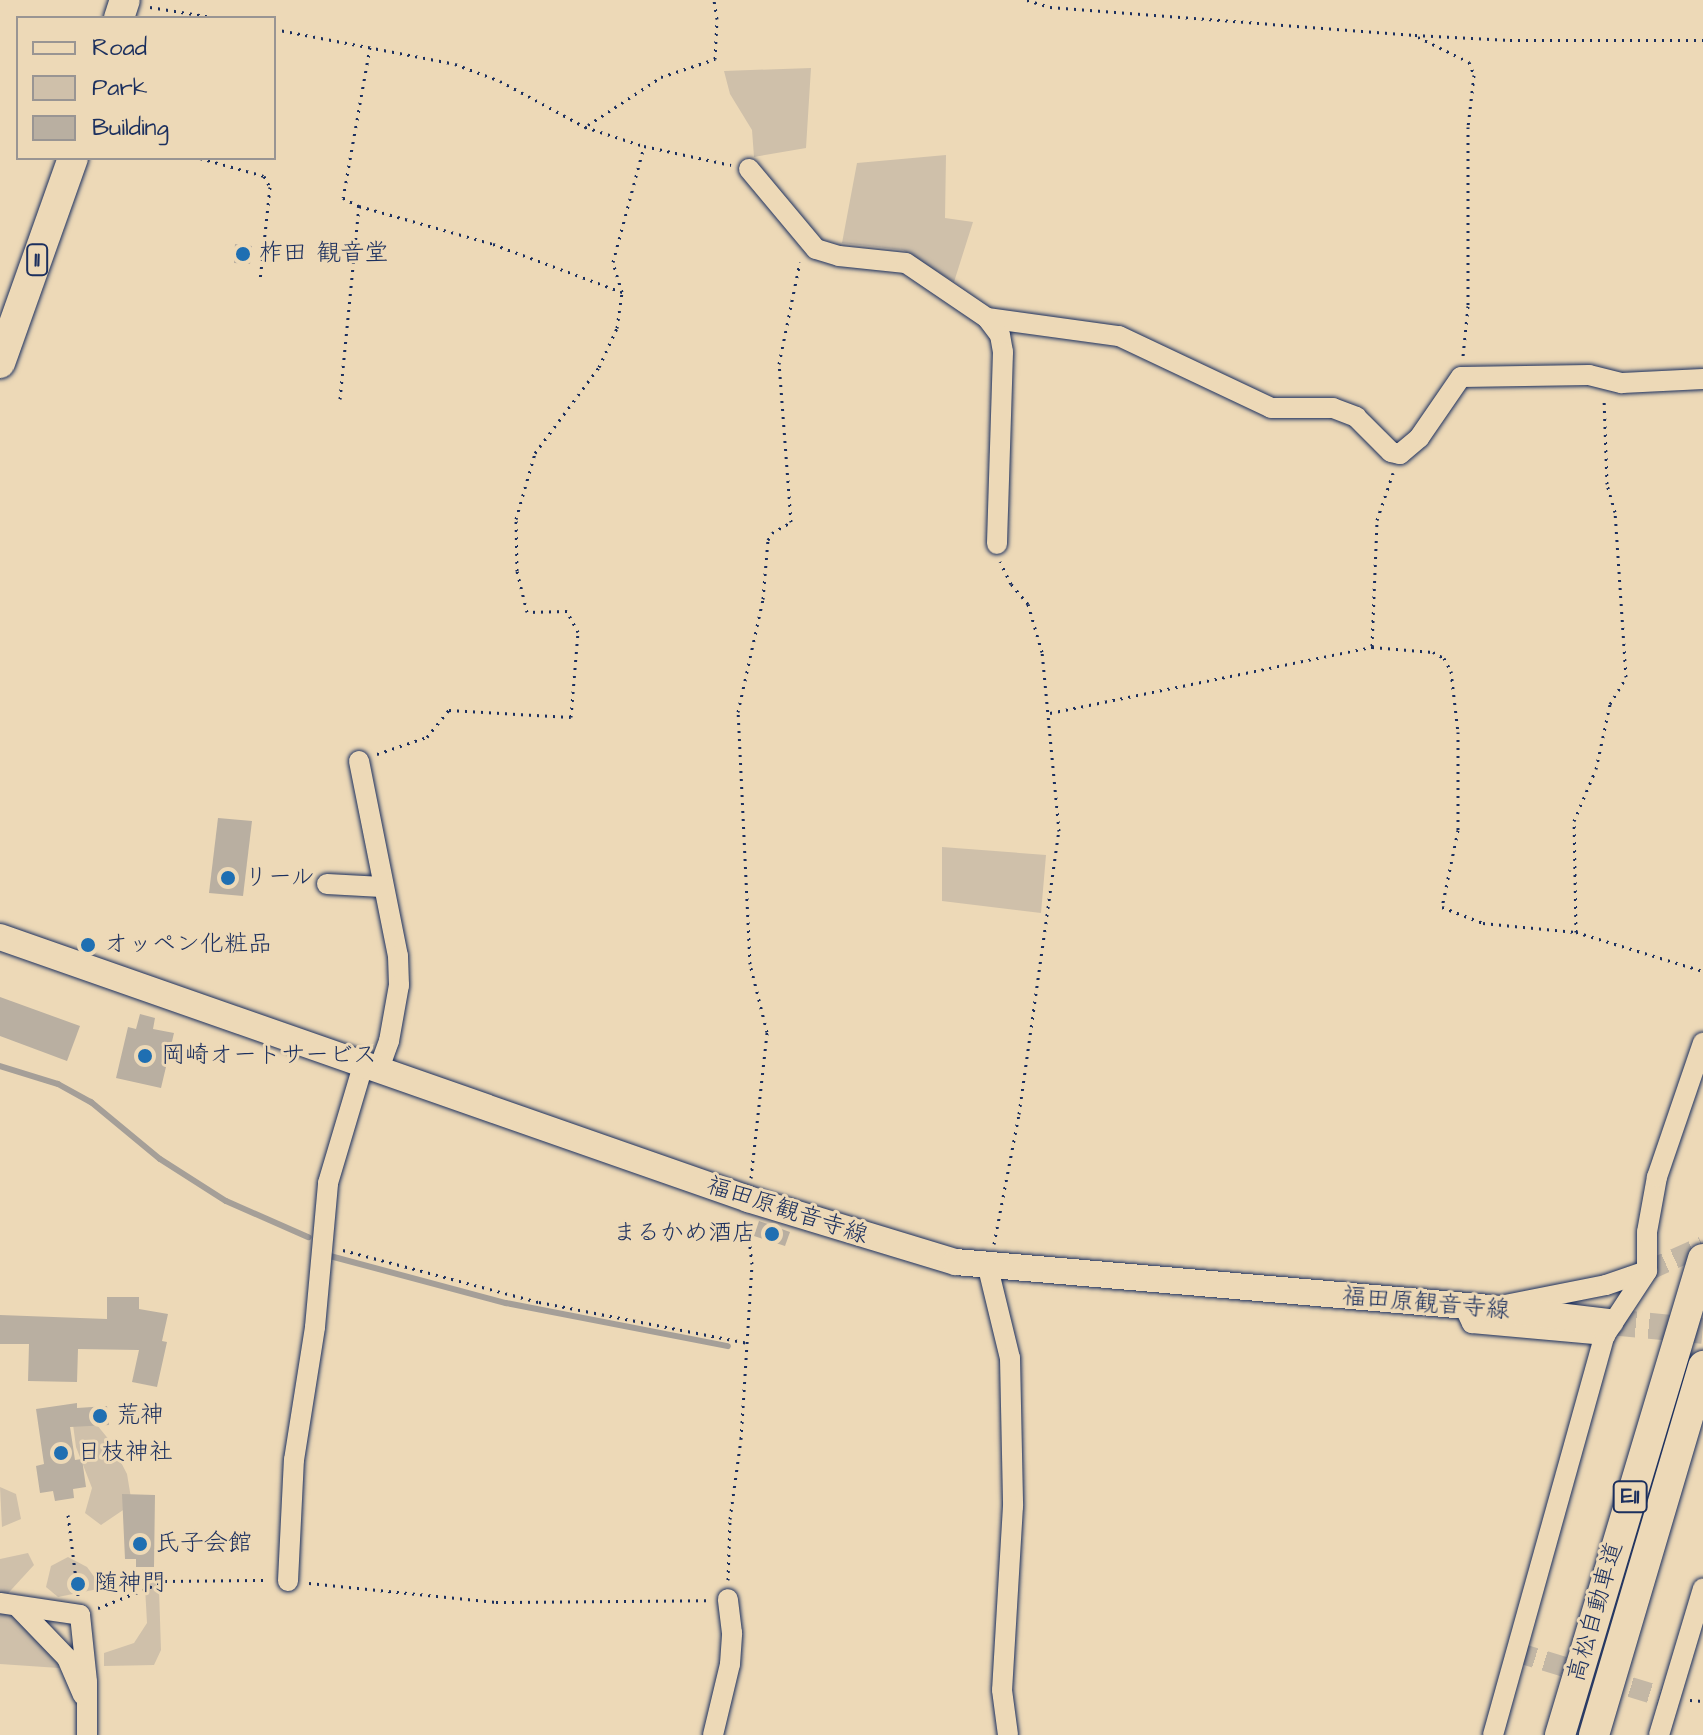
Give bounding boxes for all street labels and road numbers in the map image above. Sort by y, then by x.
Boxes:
road number: 11 [25,242,49,278]
street label: 福田原観音寺線 [703,1171,871,1251]
street label: 福田原観音寺線 [1341,1282,1511,1326]
road number: E11 [1612,1479,1648,1515]
street label: 高松自動車道 [1562,1539,1630,1685]

